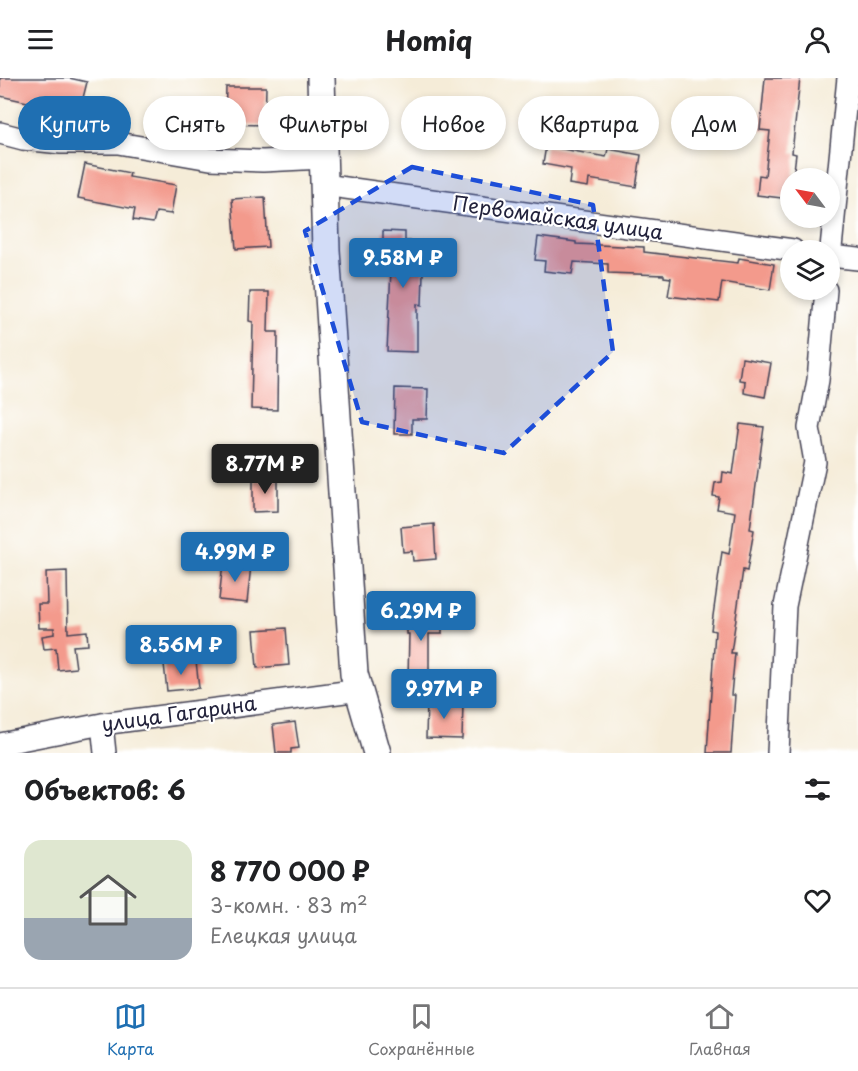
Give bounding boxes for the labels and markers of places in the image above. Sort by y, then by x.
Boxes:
pin: 9.58M ₽ [348,238,458,289]
pin: 8.77M ₽ [210,444,320,495]
pin: 4.99M ₽ [180,532,290,583]
pin: 6.29M ₽ [366,591,476,642]
pin: 8.56M ₽ [126,625,236,676]
pin: 9.97M ₽ [389,669,499,720]

